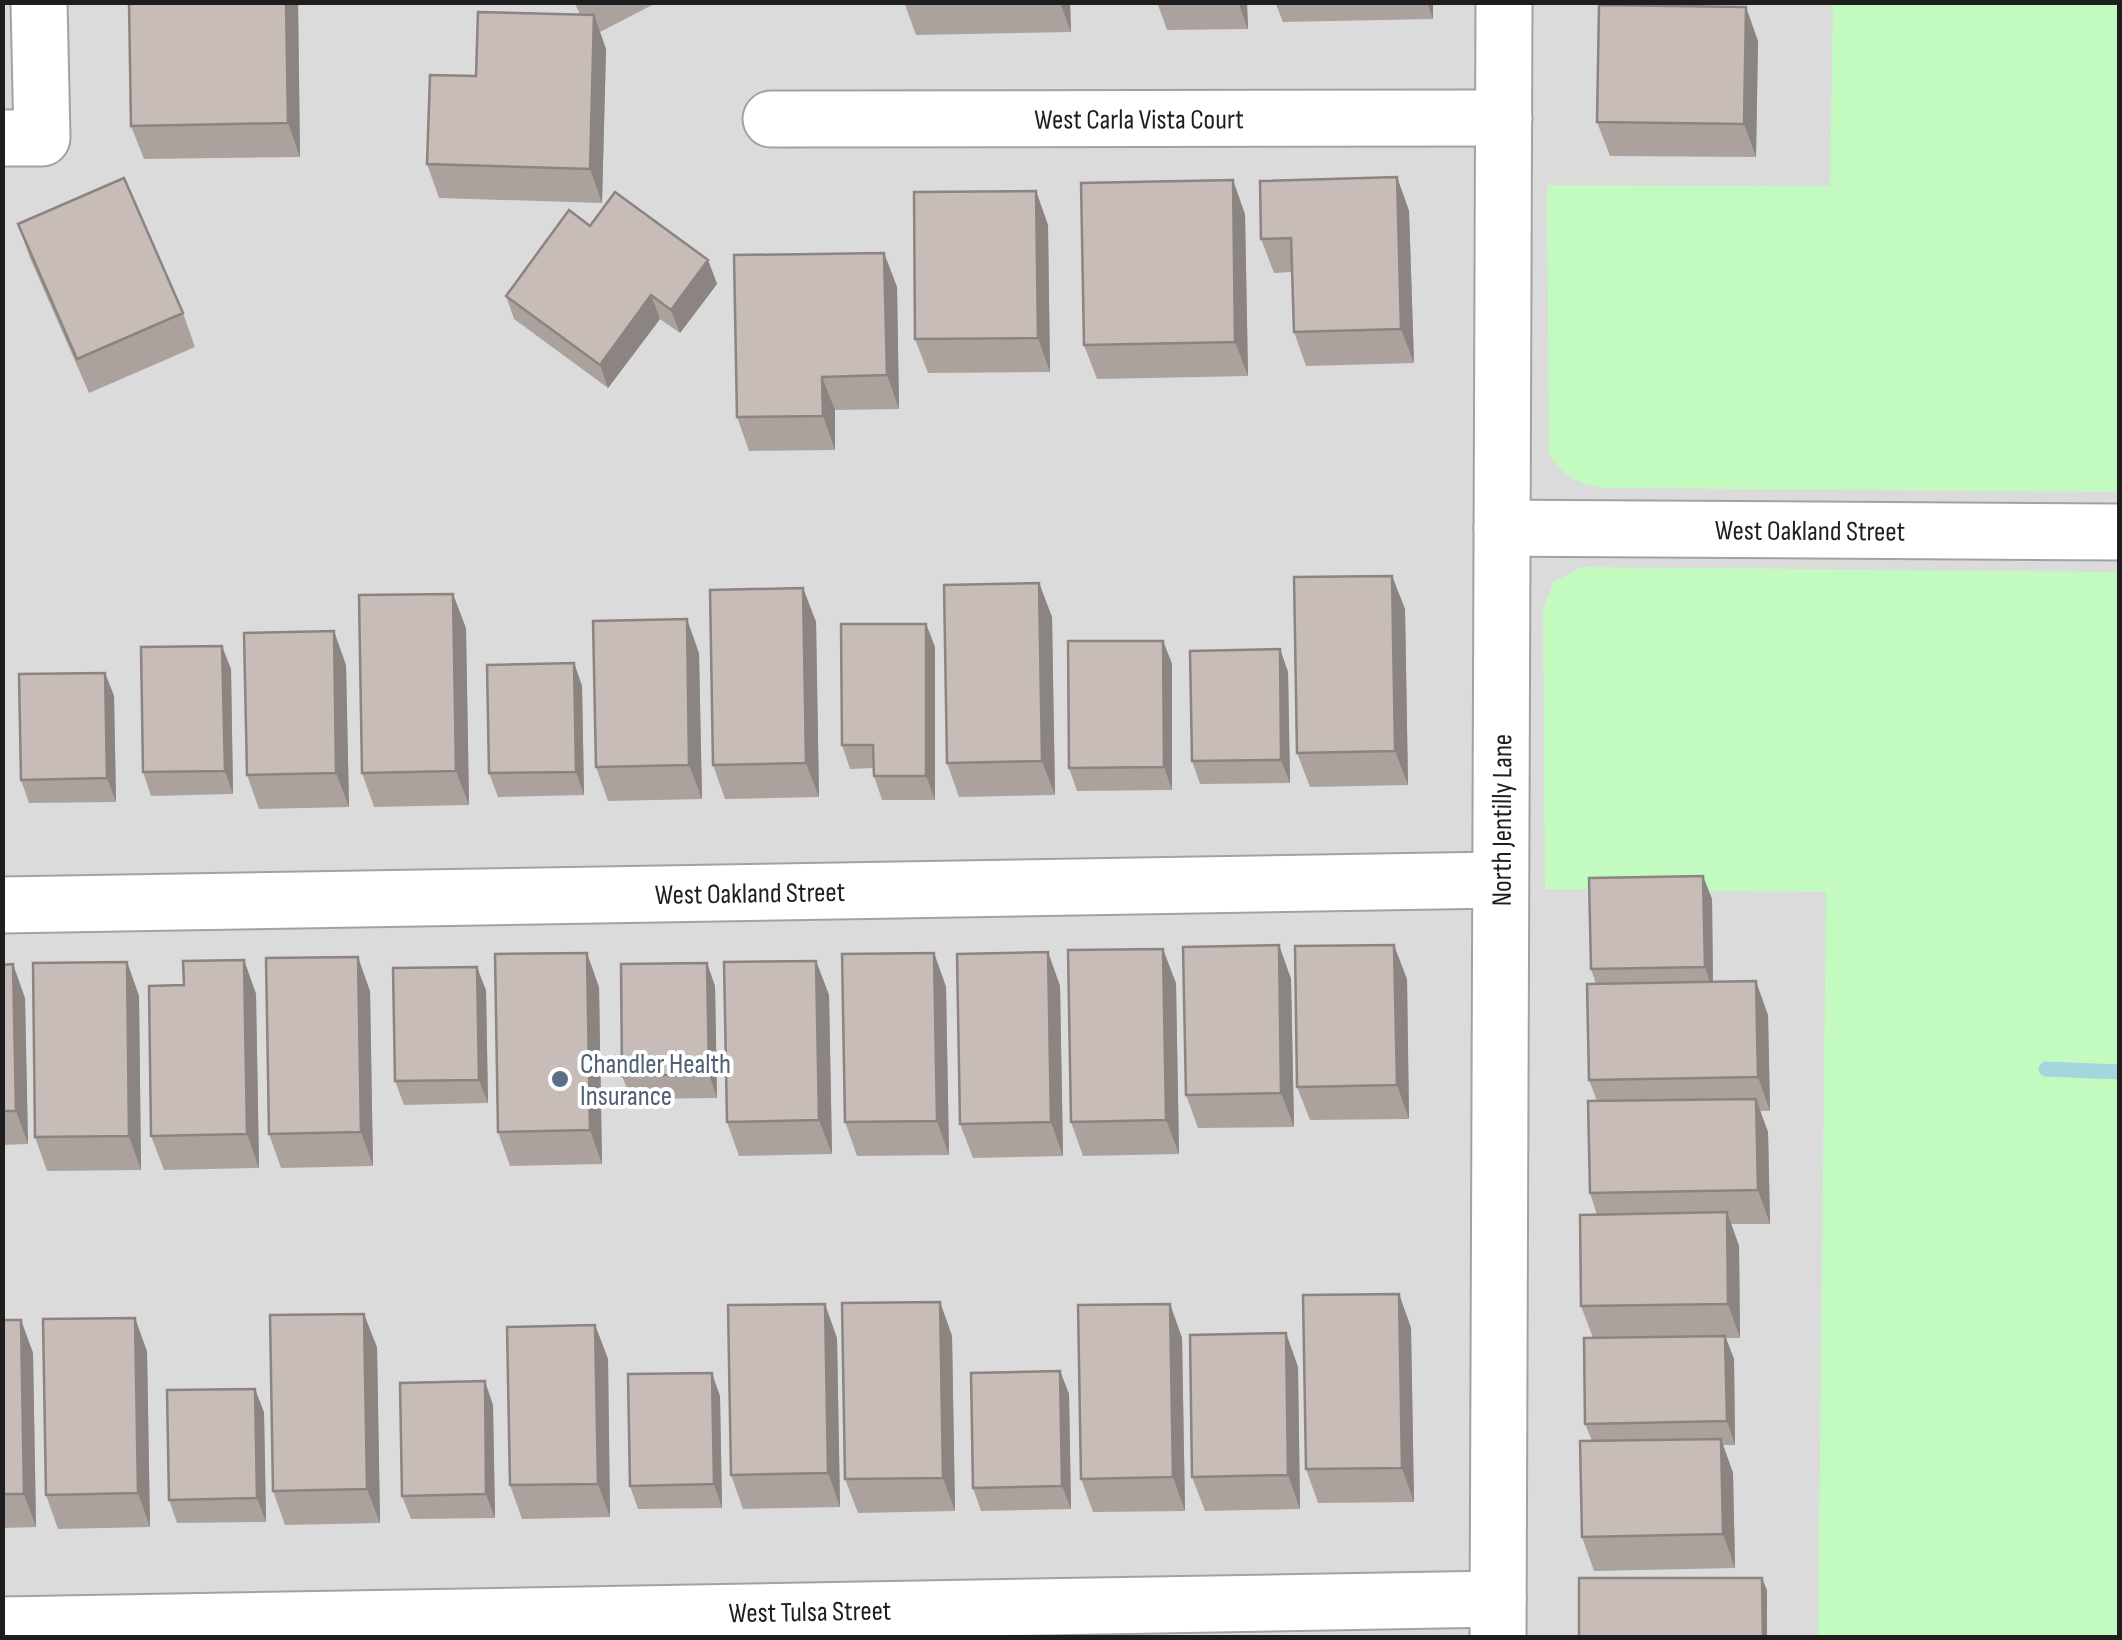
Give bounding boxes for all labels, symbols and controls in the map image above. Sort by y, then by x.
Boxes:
street label: West Carla Vista Court [1034,103,1244,137]
street label: West Oakland Street [1715,514,1905,549]
street label: North Jentilly Lane [1486,734,1519,906]
street label: West Oakland Street [654,876,845,912]
place label: Chandler Health Insurance [580,1048,731,1113]
marker: Chandler Health Insurance [549,1068,571,1090]
street label: West Tulsa Street [728,1595,892,1630]

